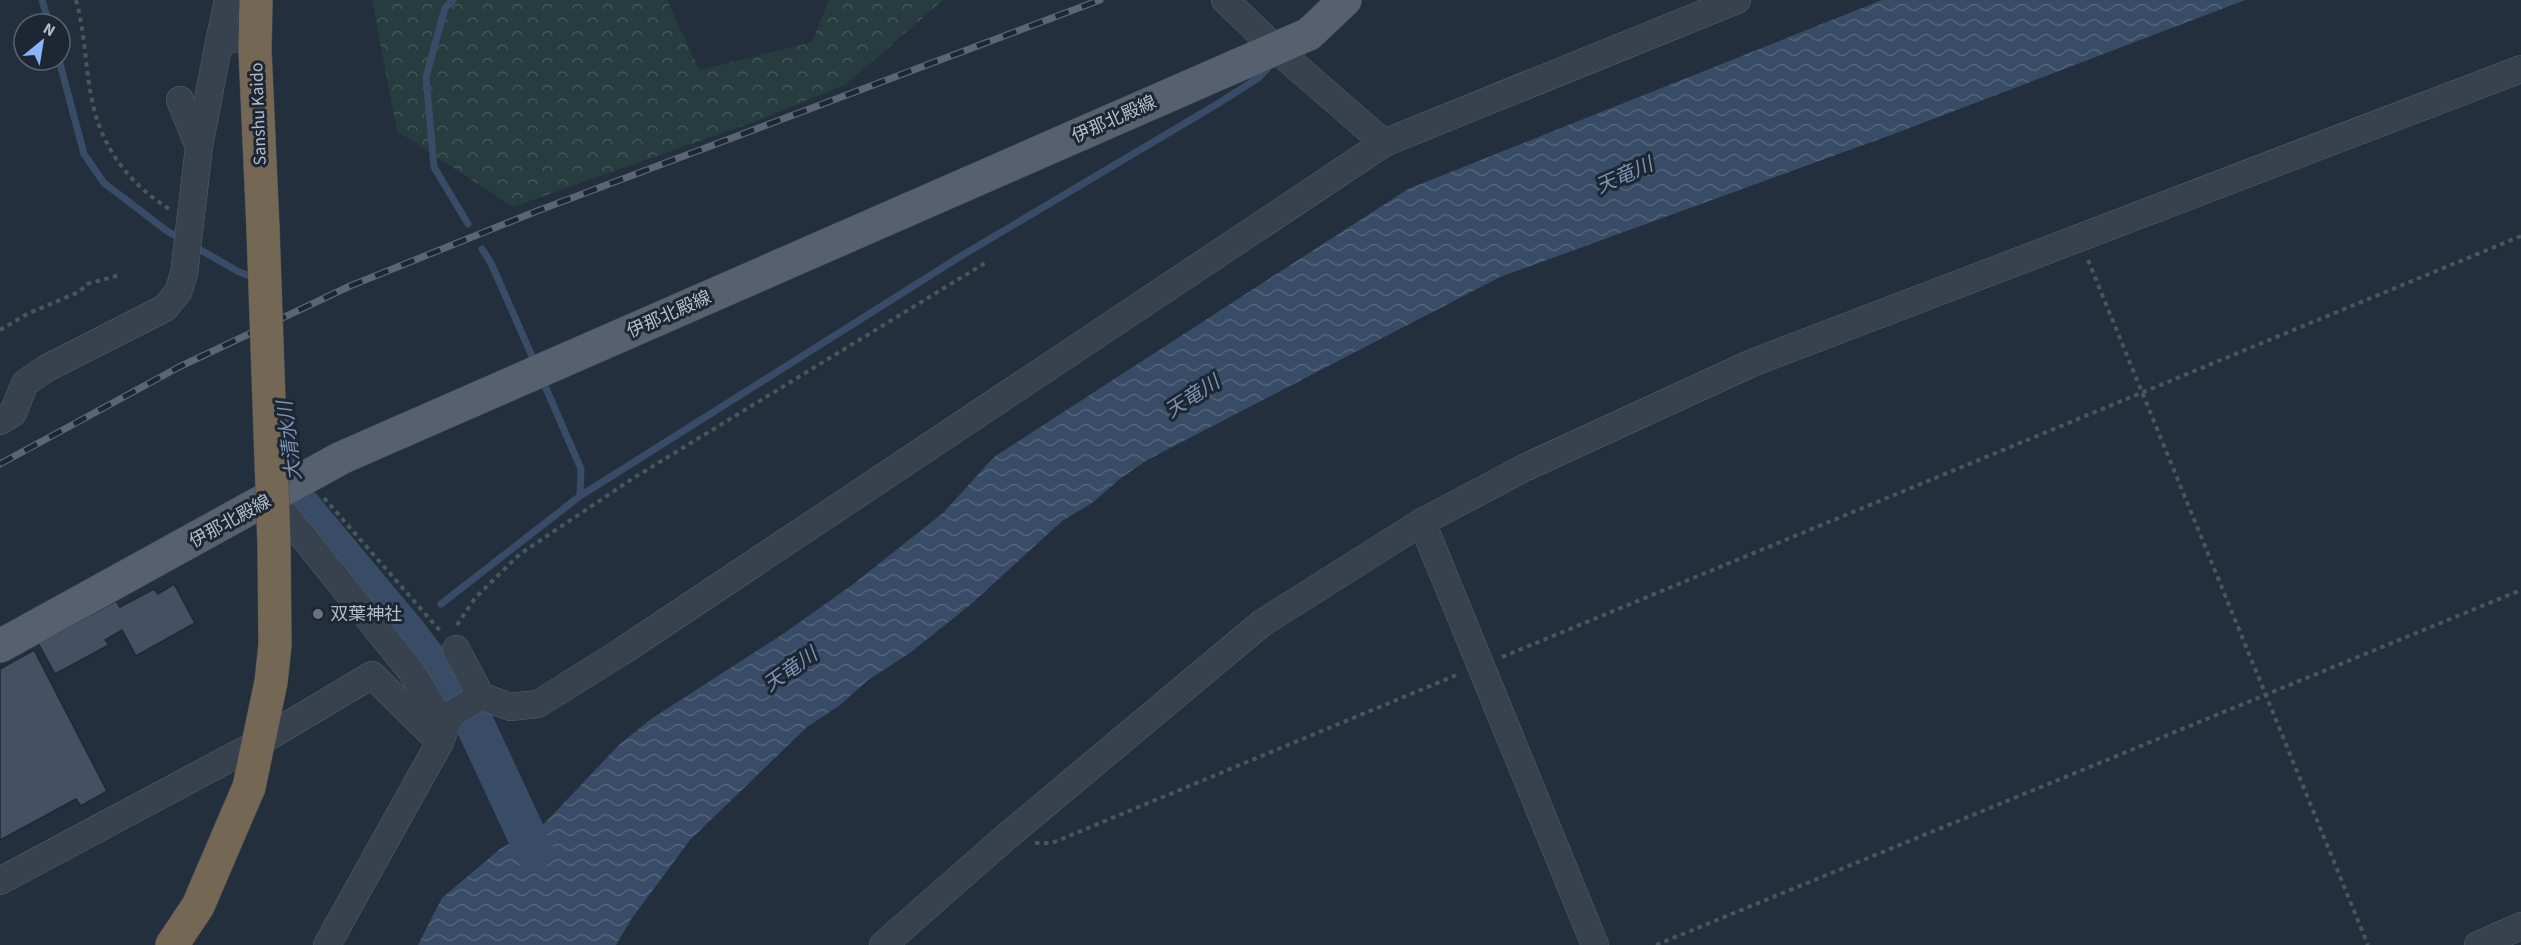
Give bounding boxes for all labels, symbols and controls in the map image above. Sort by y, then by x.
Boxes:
north arrow [12,12,72,72]
text: N [39,18,59,42]
street label: Sanshu Kaido [244,62,273,166]
street label: 伊那北殿線 [1068,90,1160,149]
water label: 天竜川 [1591,150,1659,201]
street label: 伊那北殿線 [623,285,715,344]
water label: 天竜川 [1160,368,1227,425]
water label: 大清水川 [271,397,309,482]
street label: 伊那北殿線 [185,489,276,554]
place label: 双葉神社 [330,602,402,627]
marker: 双葉神社 [311,607,325,621]
water label: 天竜川 [758,640,825,698]

